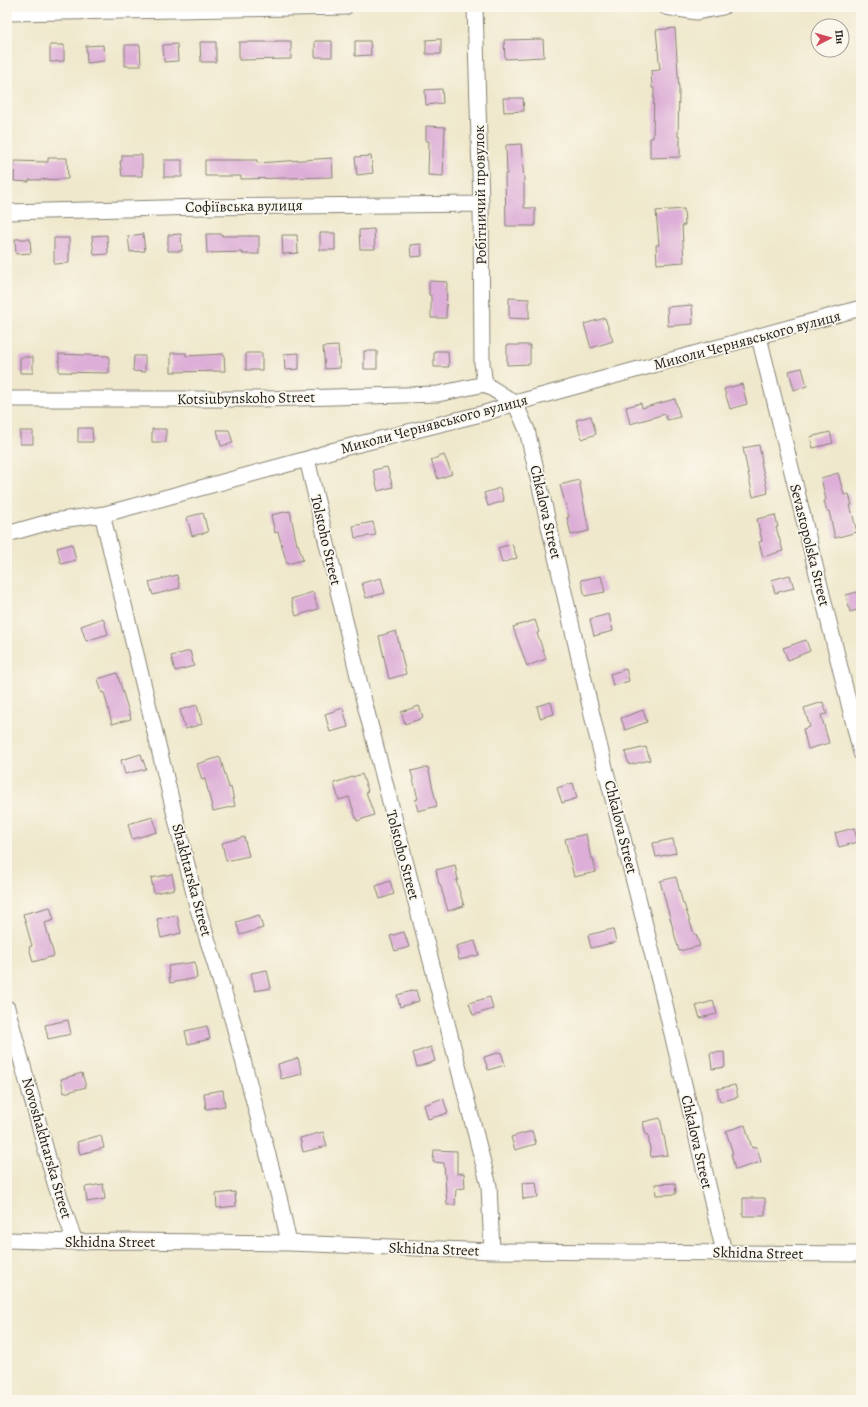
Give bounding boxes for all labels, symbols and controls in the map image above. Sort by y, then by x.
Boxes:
north arrow [810,18,850,58]
text: Пн [831,29,848,45]
street label: Робітничий провулок [469,125,491,265]
street label: Софіївська вулиця [185,195,303,217]
street label: Миколи Чернявського вулиця [651,305,843,375]
street label: Kotsiubynskoho Street [177,387,315,409]
street label: Миколи Чернявського вулиця [338,389,530,459]
street label: Chkalova Street [525,463,567,561]
street label: Sevastopolska Street [785,482,835,608]
street label: Tolstoho Street [306,493,346,587]
street label: Chkalova Street [600,778,642,876]
street label: Tolstoho Street [381,808,425,902]
street label: Shakhtarska Street [167,821,217,939]
street label: Novoshakhtarska Street [17,1075,77,1221]
street label: Chkalova Street [676,1093,718,1191]
street label: Skhidna Street [65,1232,155,1252]
street label: Skhidna Street [388,1237,480,1261]
street label: Skhidna Street [713,1242,804,1264]

